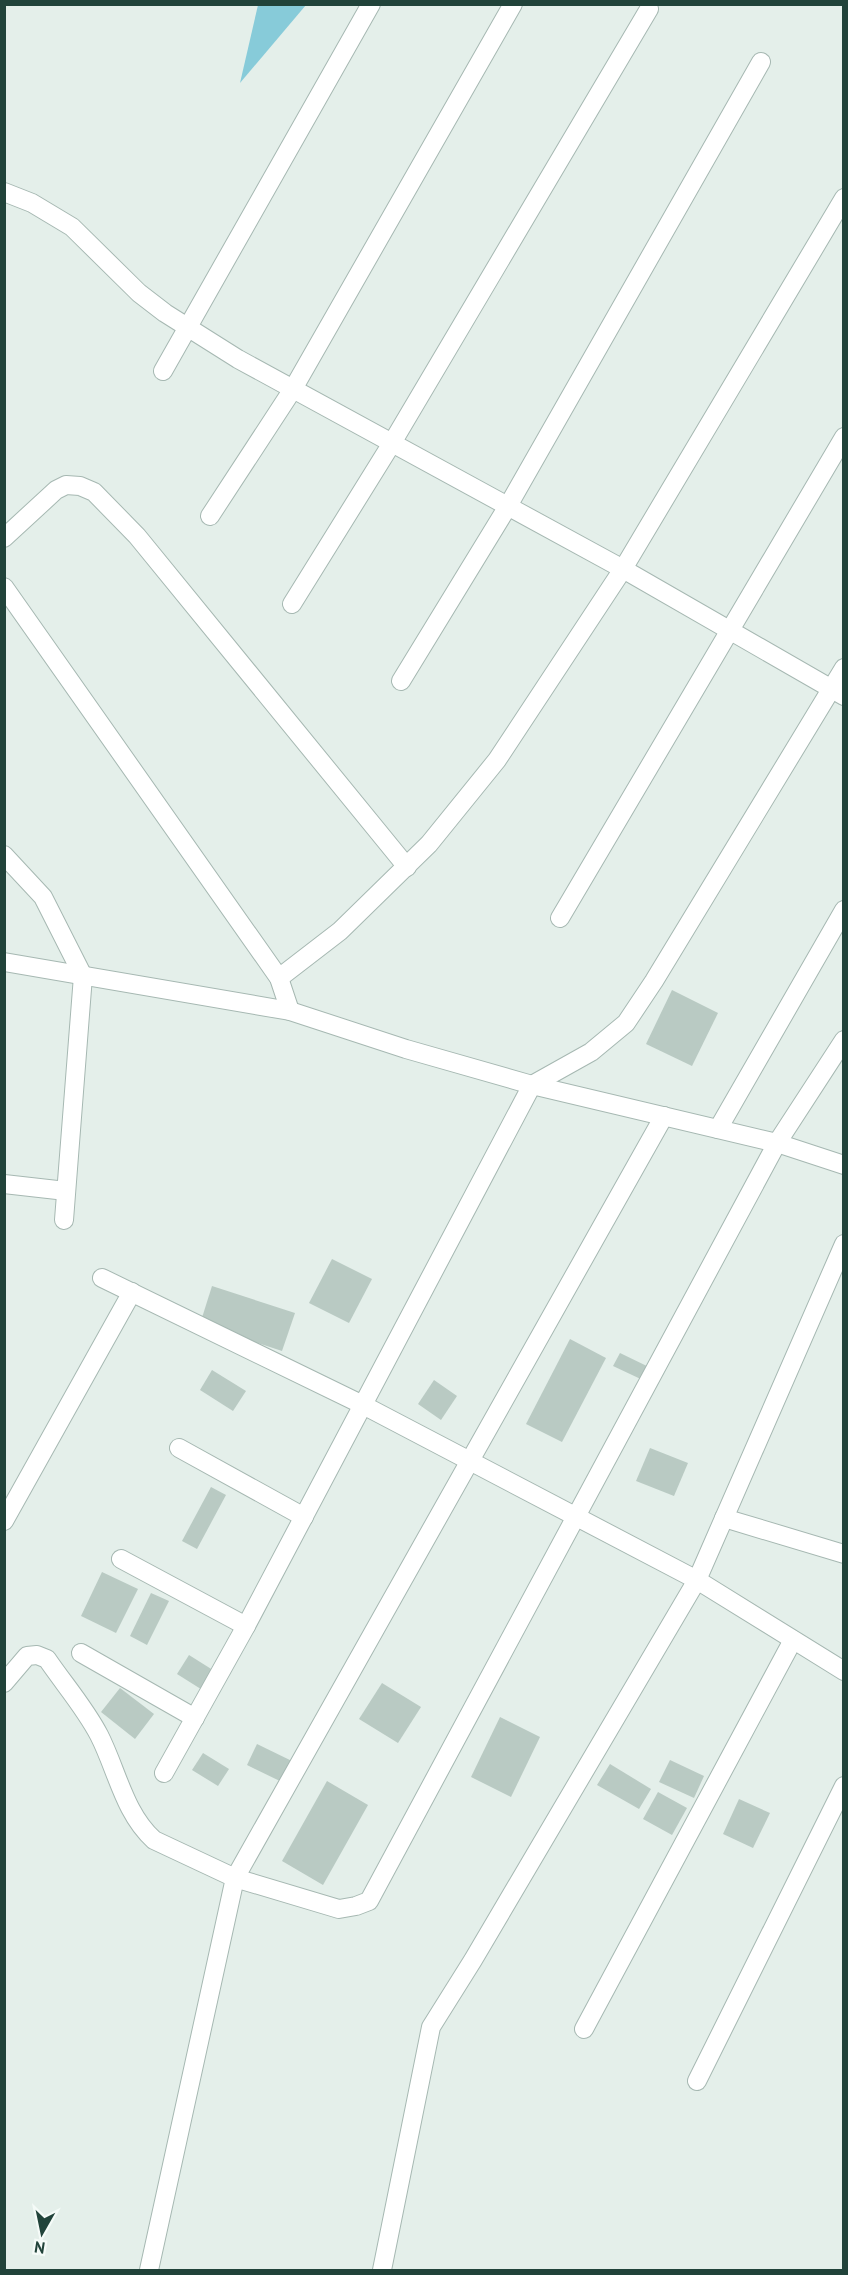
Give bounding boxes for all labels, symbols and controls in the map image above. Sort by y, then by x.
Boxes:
north arrow [12,2203,72,2263]
text: N [33,2237,46,2259]

